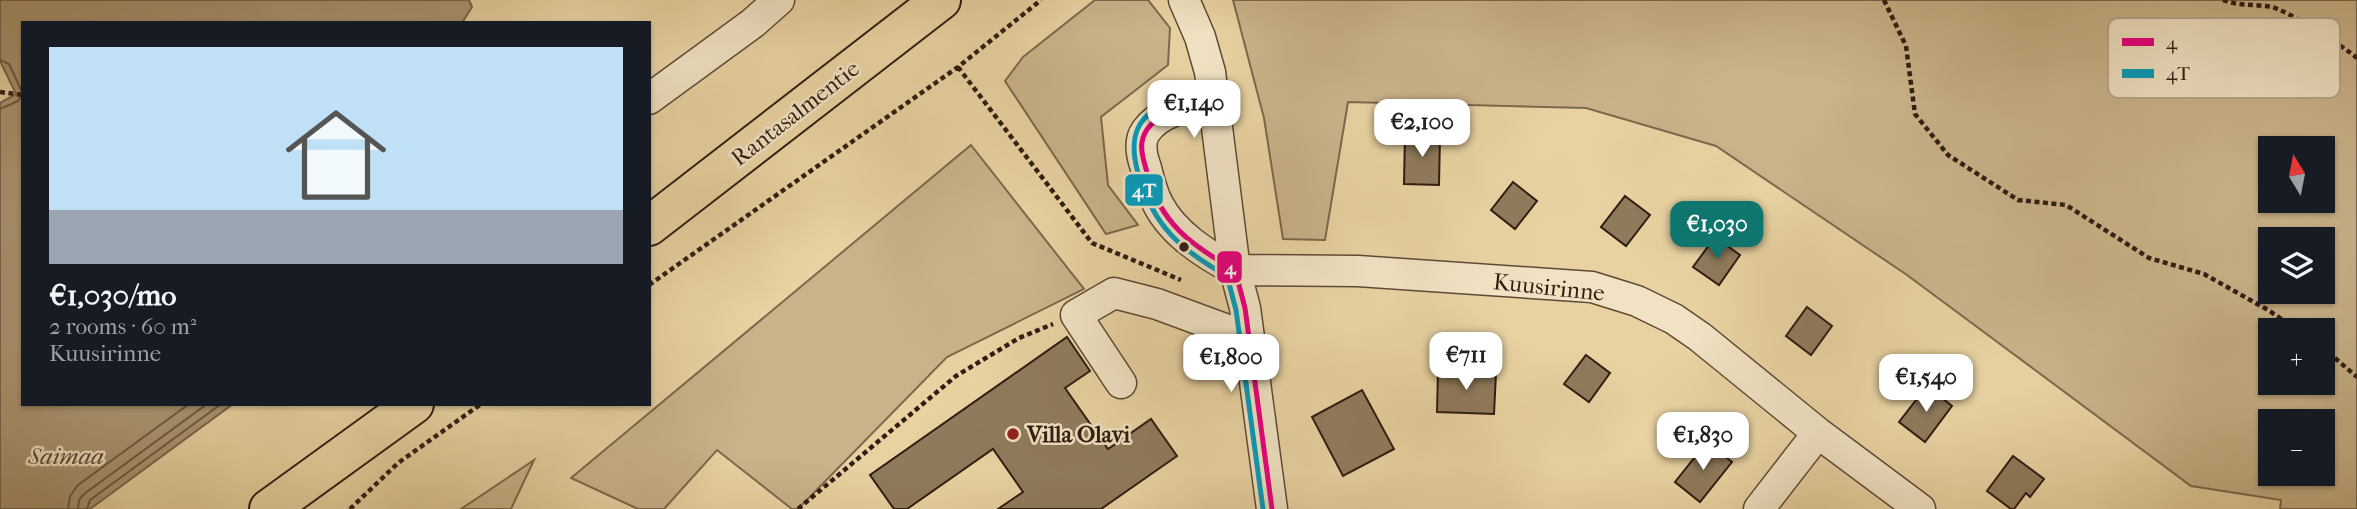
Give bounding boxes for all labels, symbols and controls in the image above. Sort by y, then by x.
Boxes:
legend [2108,18,2340,98]
text: 4 [2166,32,2178,54]
street label: Rantasalmentie [726,55,865,172]
text: 4T [2166,63,2190,85]
pin: €1,140 [1137,80,1251,140]
text: €1,140 [1163,89,1225,116]
icon: home [273,92,399,218]
pin: €2,100 [1365,100,1479,159]
text: €2,100 [1390,108,1454,135]
north arrow [2258,136,2334,214]
map controls [2258,136,2335,486]
line badge: 4T [1124,173,1164,207]
text: 4T [1131,180,1157,202]
pin: €1,030 [1660,202,1774,261]
text: €1,030 [1686,210,1748,237]
button: layers [2258,227,2335,304]
unlabelled marker [1177,240,1191,254]
line badge: 4 [1216,250,1243,284]
text: 4 [1223,257,1236,279]
street label: Kuusirinne [1492,268,1606,307]
text: €1,030/mo [49,278,177,313]
text: 2 rooms · 60 m² [49,313,196,340]
button: + [2258,318,2335,395]
pin: €711 [1425,332,1507,392]
pin: €1,800 [1174,334,1288,394]
text: Kuusirinne [49,340,161,367]
text: €711 [1445,341,1487,368]
text: €1,800 [1199,343,1263,370]
pin: €1,540 [1869,354,1983,414]
text: €1,540 [1895,363,1957,390]
button: − [2258,409,2335,486]
pin: €1,830 [1646,412,1760,472]
place label: Villa Olavi [1026,421,1130,448]
text: €1,830 [1673,421,1733,448]
marker: Villa Olavi [1005,426,1021,442]
water label: Saimaa [27,442,104,470]

